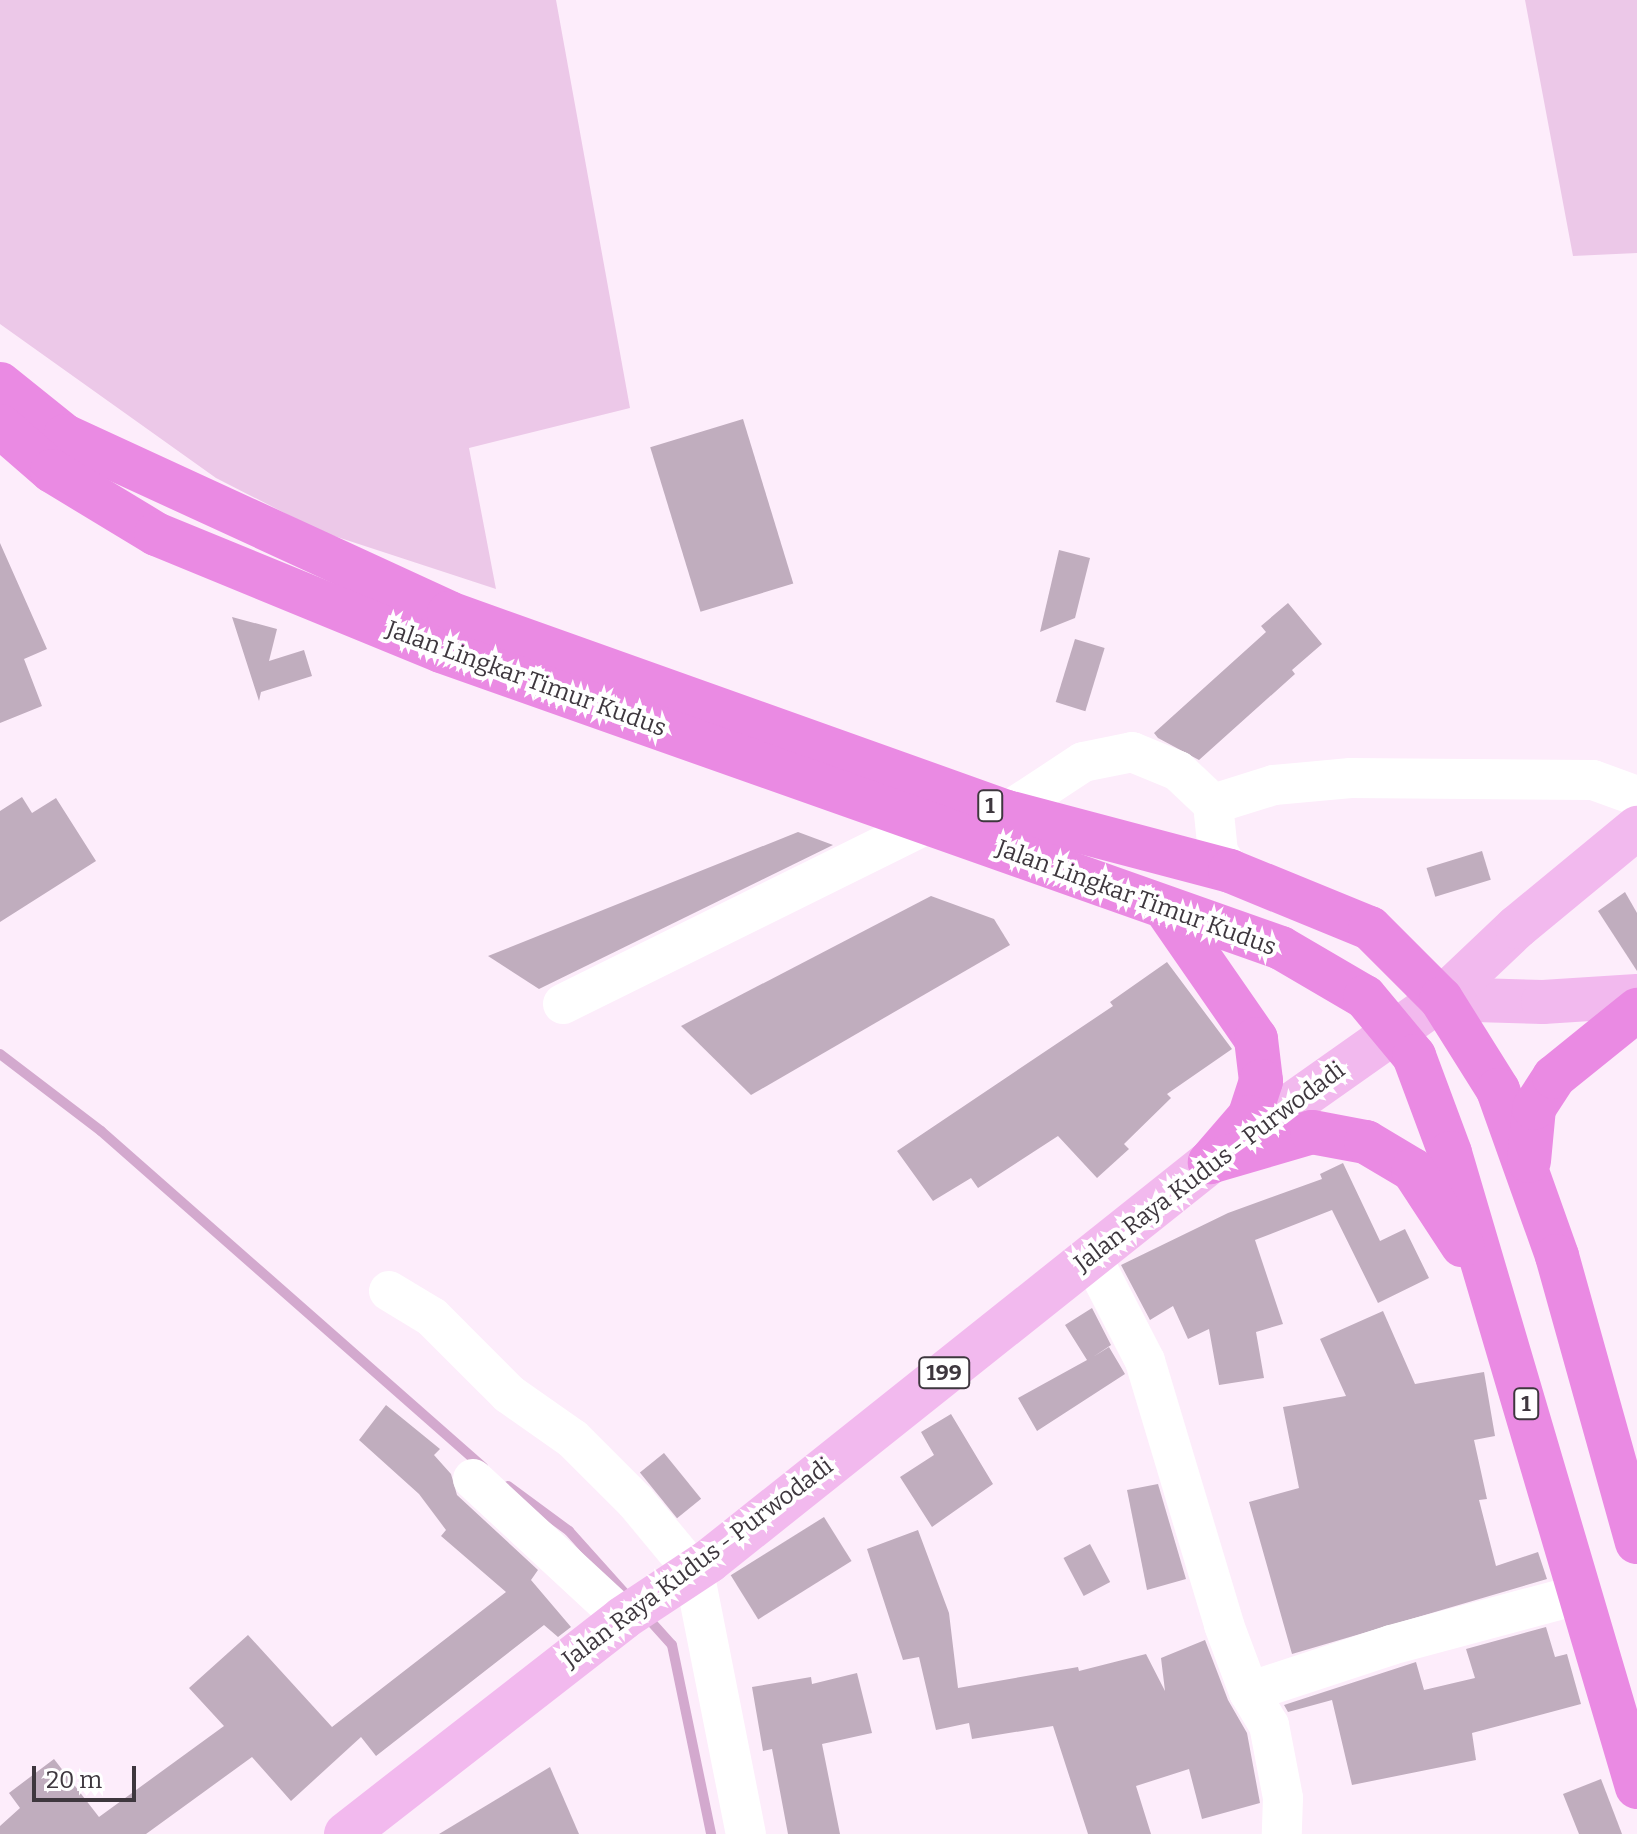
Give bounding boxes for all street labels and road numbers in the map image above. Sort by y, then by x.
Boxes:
street label: Jalan Lingkar Timur Kudus [382,615,670,743]
road number: 1 [976,788,1004,824]
street label: Jalan Lingkar Timur Kudus [992,834,1280,962]
street label: Jalan Raya Kudus - Purwodadi [1069,1056,1351,1278]
road number: 199 [918,1355,970,1391]
road number: 1 [1512,1386,1540,1422]
street label: Jalan Raya Kudus - Purwodadi [557,1452,839,1674]

